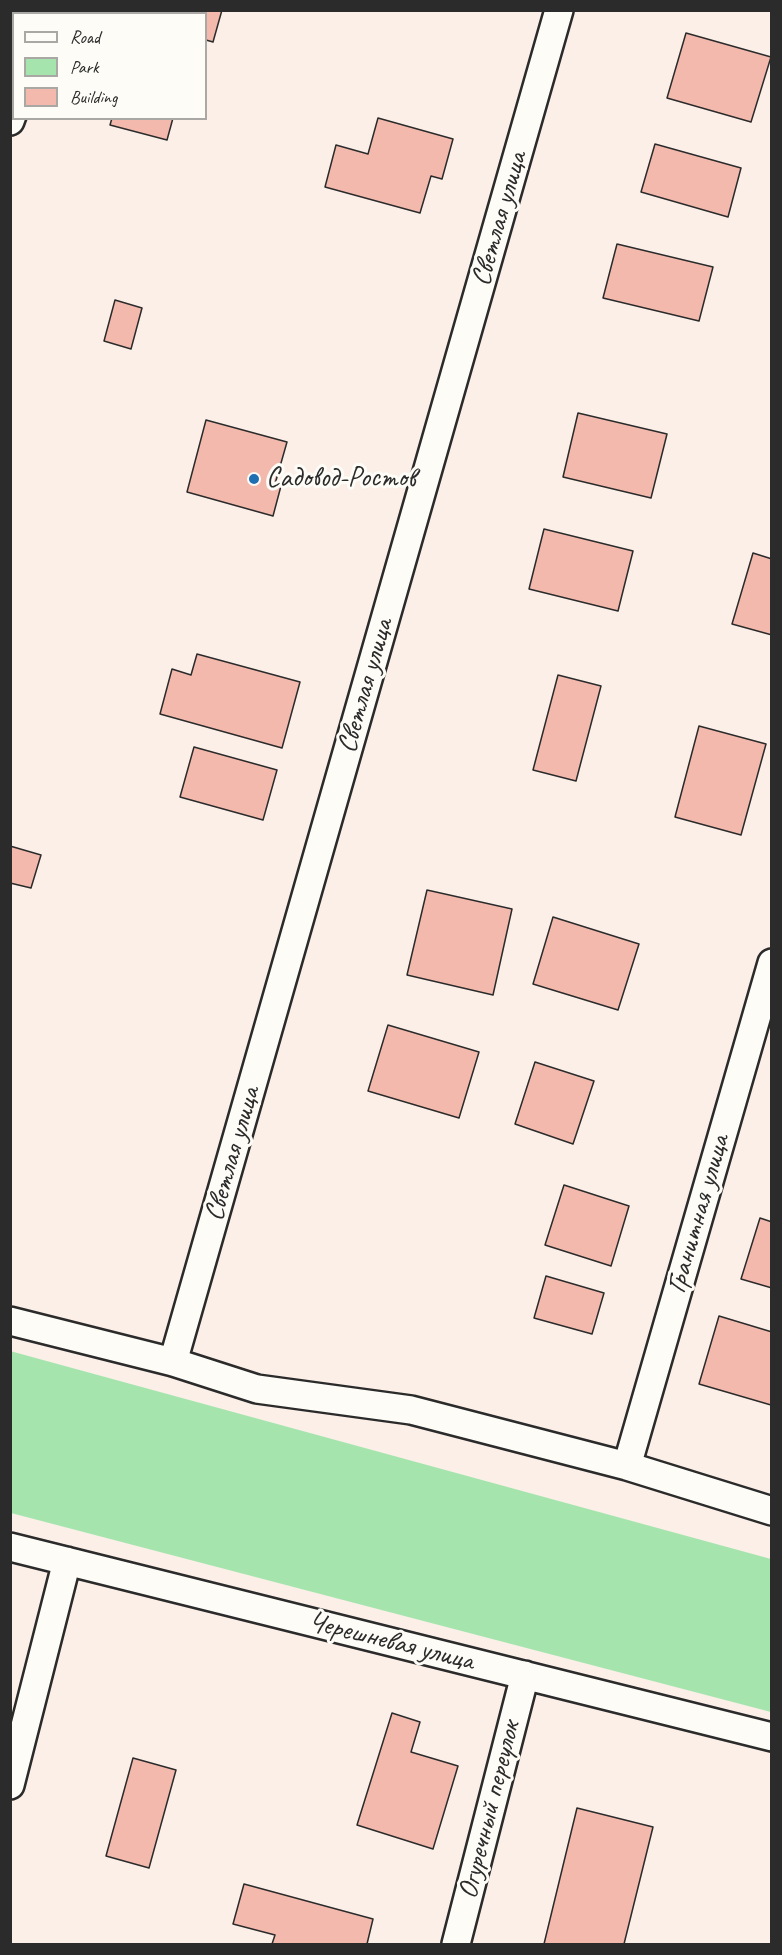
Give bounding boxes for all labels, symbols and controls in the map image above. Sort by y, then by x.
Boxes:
legend [12,12,207,120]
text: Road [70,26,100,48]
text: Park [70,56,99,78]
text: Building [70,86,117,108]
street label: Светлая улица [465,148,535,290]
place label: Садовод-Ростов [266,462,415,496]
marker: Садовод-Ростов [247,472,261,486]
street label: Светлая улица [331,615,401,757]
street label: Светлая улица [198,1083,268,1225]
street label: Гранитная улица [660,1131,738,1297]
street label: Черешневая улица [305,1605,477,1679]
street label: Огуречный переулок [452,1718,528,1902]

